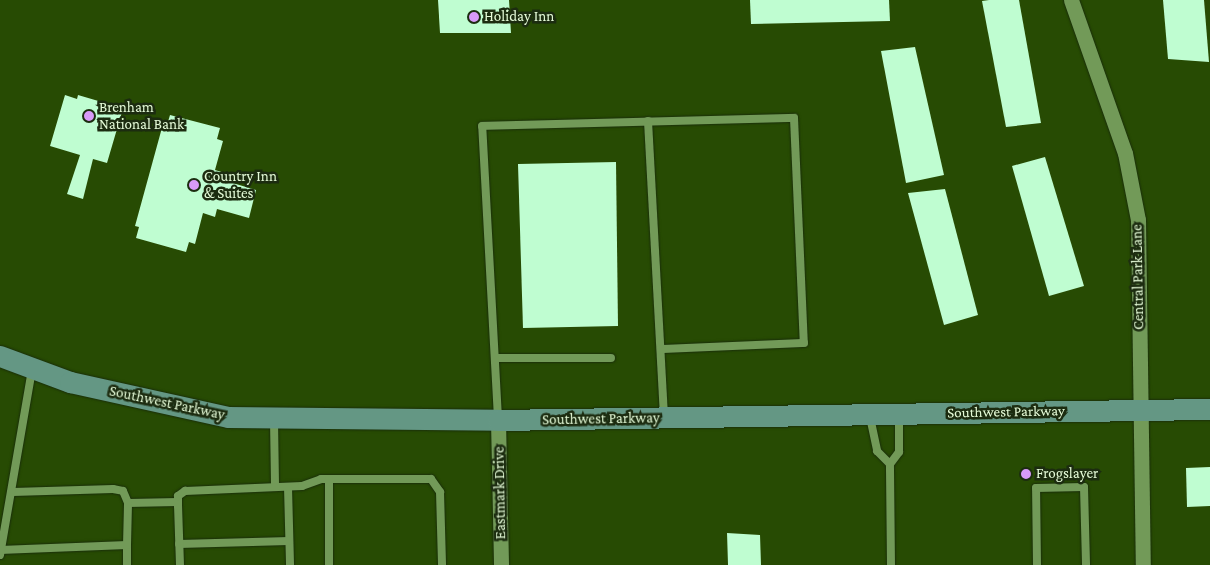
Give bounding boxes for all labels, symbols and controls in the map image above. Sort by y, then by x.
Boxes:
place label: Holiday Inn [484,8,554,26]
marker: Holiday Inn [468,11,480,23]
place label: Brenham National Bank [99,98,184,133]
marker: Brenham National Bank [83,110,95,122]
place label: Country Inn & Suites [204,167,277,202]
marker: Country Inn & Suites [188,179,200,191]
street label: Central Park Lane [1128,224,1148,330]
street label: Southwest Parkway [108,382,226,424]
street label: Southwest Parkway [947,402,1065,422]
street label: Southwest Parkway [542,409,660,429]
street label: Eastmark Drive [490,446,510,540]
place label: Frogslayer [1036,465,1098,483]
marker: Frogslayer [1020,468,1032,480]

